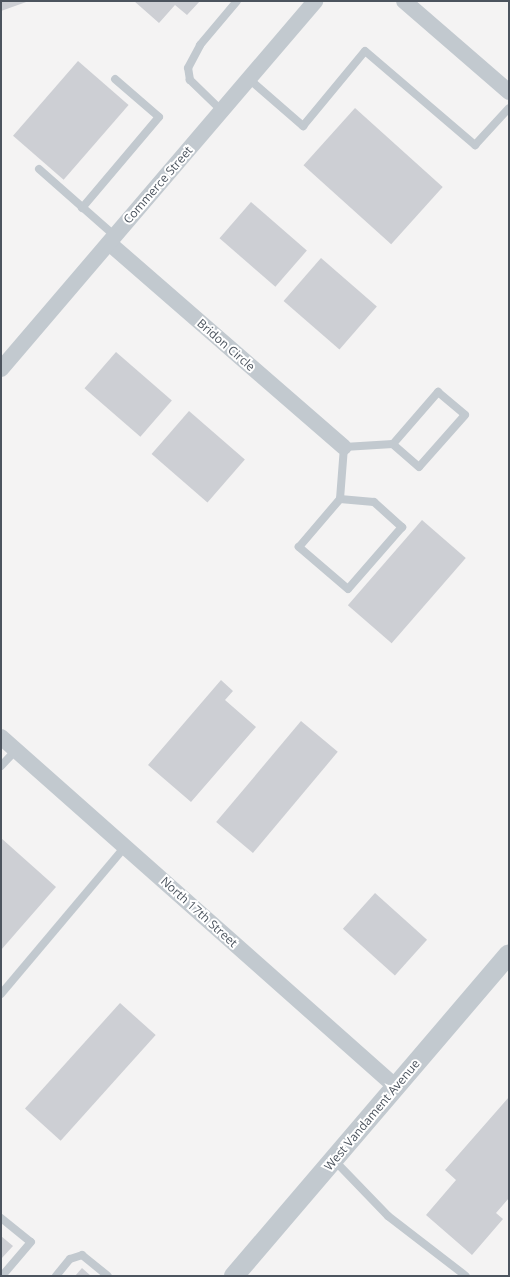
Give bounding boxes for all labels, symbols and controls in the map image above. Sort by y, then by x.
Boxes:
street label: Commerce Street [120,143,196,227]
street label: Bridon Circle [194,316,258,374]
street label: North 17th Street [158,874,240,950]
street label: West Vandament Avenue [321,1057,423,1173]

